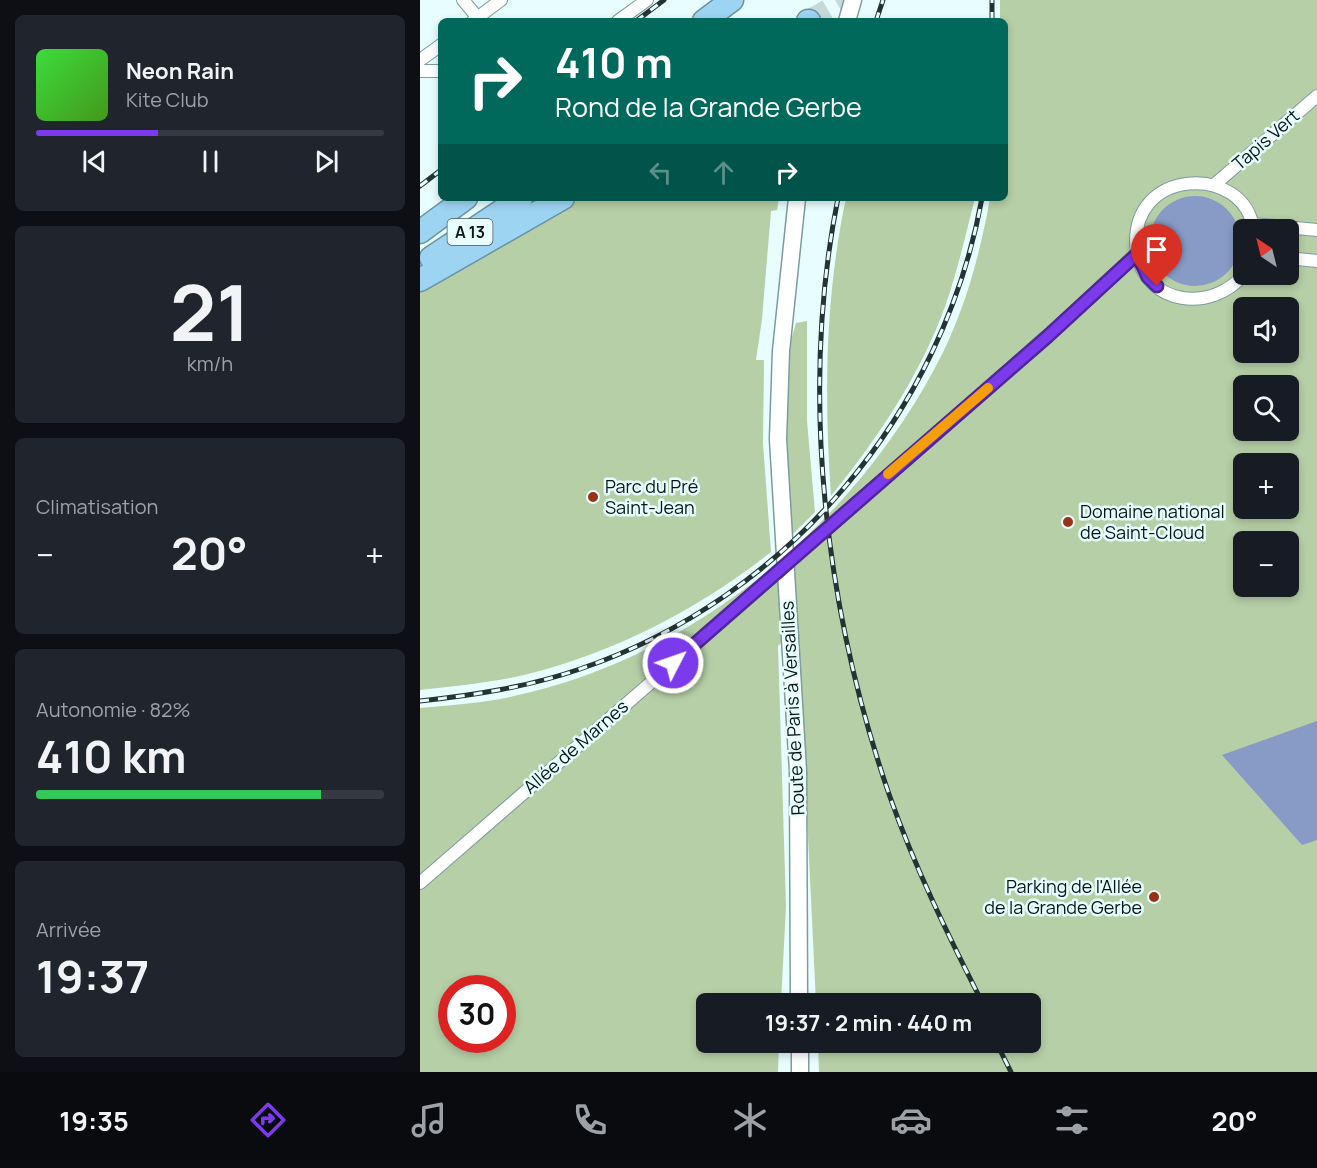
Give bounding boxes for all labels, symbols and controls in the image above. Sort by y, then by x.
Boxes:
text: 410 m [555,33,673,91]
icon: right [456,42,534,120]
text: Neon Rain [126,56,234,86]
text: Kite Club [126,86,209,113]
text: Rond de la Grande Gerbe [555,88,862,125]
street label: Tapis Vert [1227,103,1304,175]
icon: previous [78,145,111,178]
icon: pause [194,145,227,178]
icon: next [310,145,343,178]
icon: left [644,156,677,189]
icon: ahead [707,156,740,189]
icon: right [770,156,803,189]
road number: A 13 [448,219,492,245]
north arrow [1233,219,1299,285]
map controls [1233,219,1299,597]
pin [1131,224,1182,286]
icon: arrive [1140,233,1173,266]
text: 21 [170,258,250,364]
button: sound [1233,297,1299,363]
text: km/h [187,350,233,377]
button: search [1233,375,1299,441]
button: + [1233,453,1299,519]
place label: Parc du Pré Saint-Jean [605,474,698,519]
marker: Parc du Pré Saint-Jean [586,490,600,504]
text: Climatisation [36,493,158,520]
place label: Domaine national de Saint-Cloud [1080,499,1225,544]
marker: Domaine national de Saint-Cloud [1061,515,1075,529]
text: 20° [171,522,248,584]
button: − [1233,531,1299,597]
text: − [36,532,54,577]
text: + [365,532,384,577]
street label: Route de Paris à Versailles [774,600,810,816]
position arrow [641,631,705,695]
street label: Allée de Marnes [518,694,633,798]
text: Autonomie · 82% [36,696,191,723]
text: 410 km [36,725,186,787]
place label: Parking de l'Allée de la Grande Gerbe [984,874,1142,919]
marker: Parking de l'Allée de la Grande Gerbe [1147,890,1161,904]
text: Arrivée [36,916,101,943]
text: 19:37 [36,945,149,1007]
speed limit sign: 30 [438,975,516,1053]
text: 19:37 · 2 min · 440 m [765,1008,972,1038]
icon: directions [247,1099,289,1141]
icon: music [408,1099,450,1141]
icon: phone [569,1099,611,1141]
icon: climate [729,1099,771,1141]
icon: car [890,1099,932,1141]
icon: filters [1051,1099,1093,1141]
text: 19:35 [59,1102,129,1139]
text: 20° [1212,1102,1258,1139]

